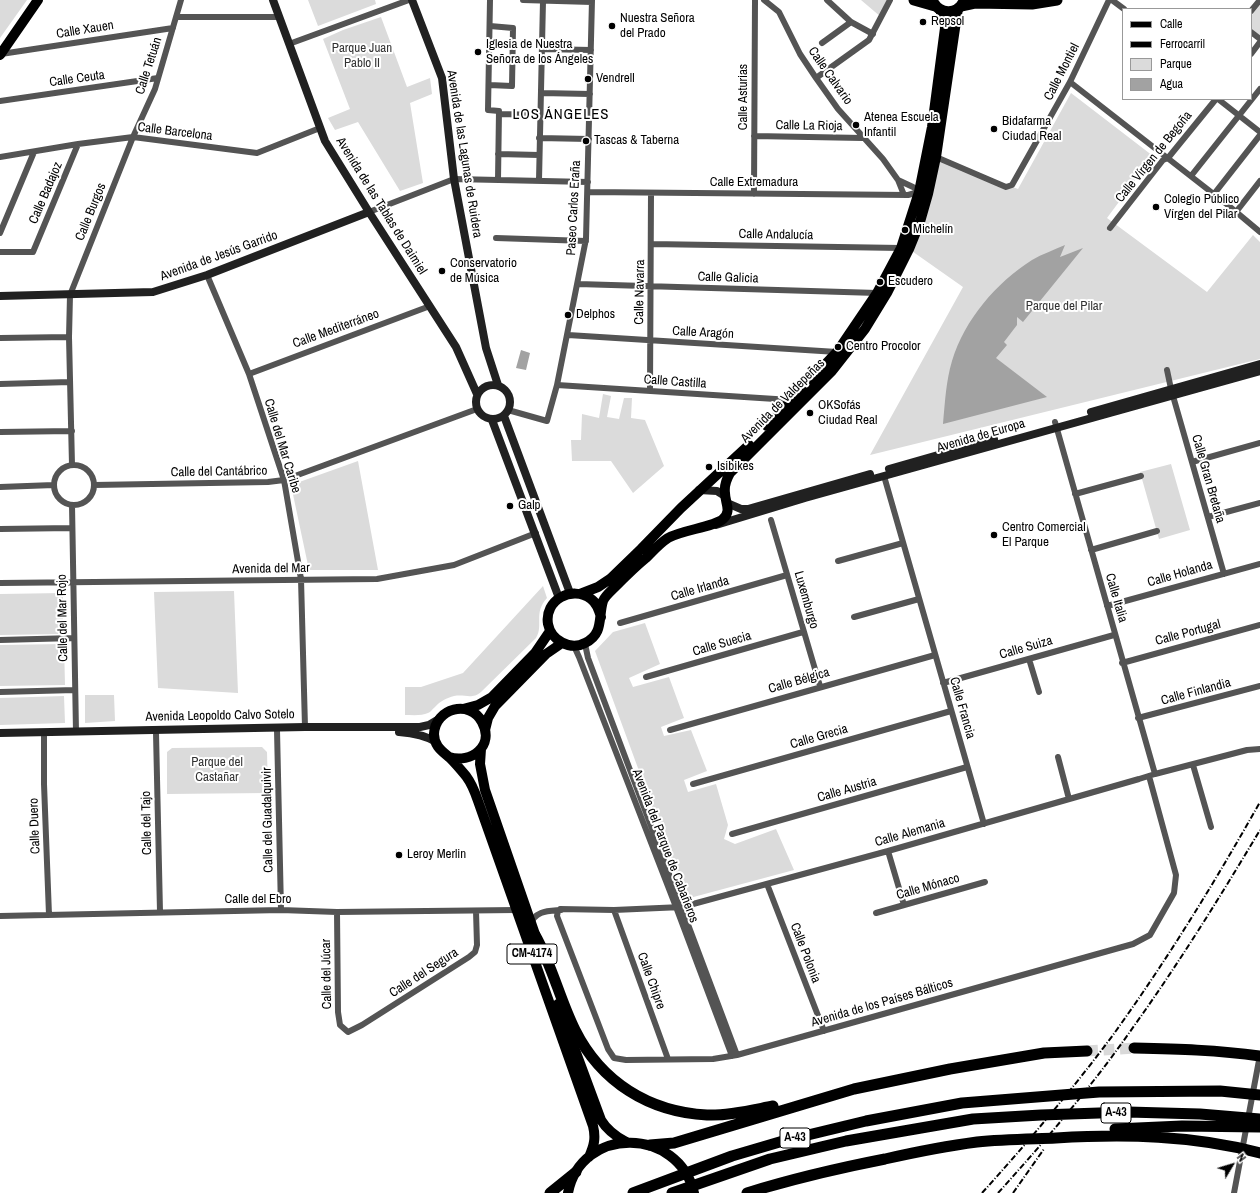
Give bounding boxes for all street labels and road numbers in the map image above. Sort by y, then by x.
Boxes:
street label: Calle Xauen [55,18,115,42]
street label: Calle Tetuán [132,35,166,97]
street label: Calle Montiel [1041,41,1083,103]
street label: Calle Calvario [804,44,856,108]
street label: Calle Asturias [736,64,752,130]
street label: Calle Ceuta [48,67,106,91]
street label: Avenida de las Lagunas de Ruidera [443,69,485,239]
street label: Calle Vírgen de Begoña [1112,108,1196,206]
street label: Calle La Rioja [775,118,843,134]
street label: Calle Barcelona [137,120,213,144]
street label: Avenida de las Tablas de Daimiel [332,135,430,277]
street label: Calle Badajoz [26,160,66,226]
street label: Paseo Carlos Eraña [564,160,584,256]
street label: Calle Extremadura [710,175,798,191]
street label: Calle Burgos [72,181,110,243]
street label: Calle Andalucía [739,227,813,243]
street label: Avenida de Jesús Garrido [158,228,280,284]
street label: Calle Navarra [632,259,648,325]
street label: Calle Galicia [697,269,759,287]
street label: Calle Mediterráneo [291,306,381,352]
street label: Calle Aragón [672,324,734,342]
street label: Avenida de Valdepeñas [738,356,828,446]
street label: Calle Castilla [643,372,707,392]
street label: Calle del Mar Caribe [260,397,304,495]
street label: Avenida de Europa [935,416,1027,456]
street label: Calle Gran Bretaña [1188,433,1228,525]
street label: Calle del Cantábrico [171,463,267,481]
street label: Calle Holanda [1146,557,1214,591]
street label: Avenida del Mar [232,561,310,577]
street label: Luxemburgo [790,569,822,631]
street label: Calle Italia [1102,572,1130,624]
street label: Calle Irlanda [669,573,731,605]
street label: Calle del Mar Rojo [54,574,72,662]
street label: Calle Portugal [1154,617,1222,649]
street label: Calle Suecia [691,628,753,660]
street label: Calle Suiza [998,633,1054,663]
street label: Calle Bélgica [767,665,831,697]
street label: Calle Francia [946,675,978,741]
street label: Calle Finlandia [1159,675,1233,709]
street label: Avenida Leopoldo Calvo Sotelo [145,707,295,725]
street label: Calle Grecia [788,721,850,753]
street label: Calle del Guadalquivir [259,767,277,873]
street label: Avenida del Parque de Cabañeros [628,767,702,925]
street label: Calle Austria [816,774,878,806]
street label: Calle del Tajo [139,791,155,855]
street label: Calle Duero [26,798,44,854]
street label: Calle Alemania [873,816,947,850]
street label: Calle Mónaco [895,871,961,903]
street label: Calle del Ebro [225,892,291,908]
street label: Calle Polonia [786,921,824,985]
street label: Calle del Júcar [319,939,335,1009]
road number: CM-4174 [507,944,557,964]
street label: Calle del Segura [387,945,461,1001]
street label: Calle Chipre [634,950,668,1012]
street label: Avenida de los Países Bálticos [809,975,955,1031]
road number: A-43 [1101,1103,1131,1123]
road number: A-43 [780,1128,810,1148]

